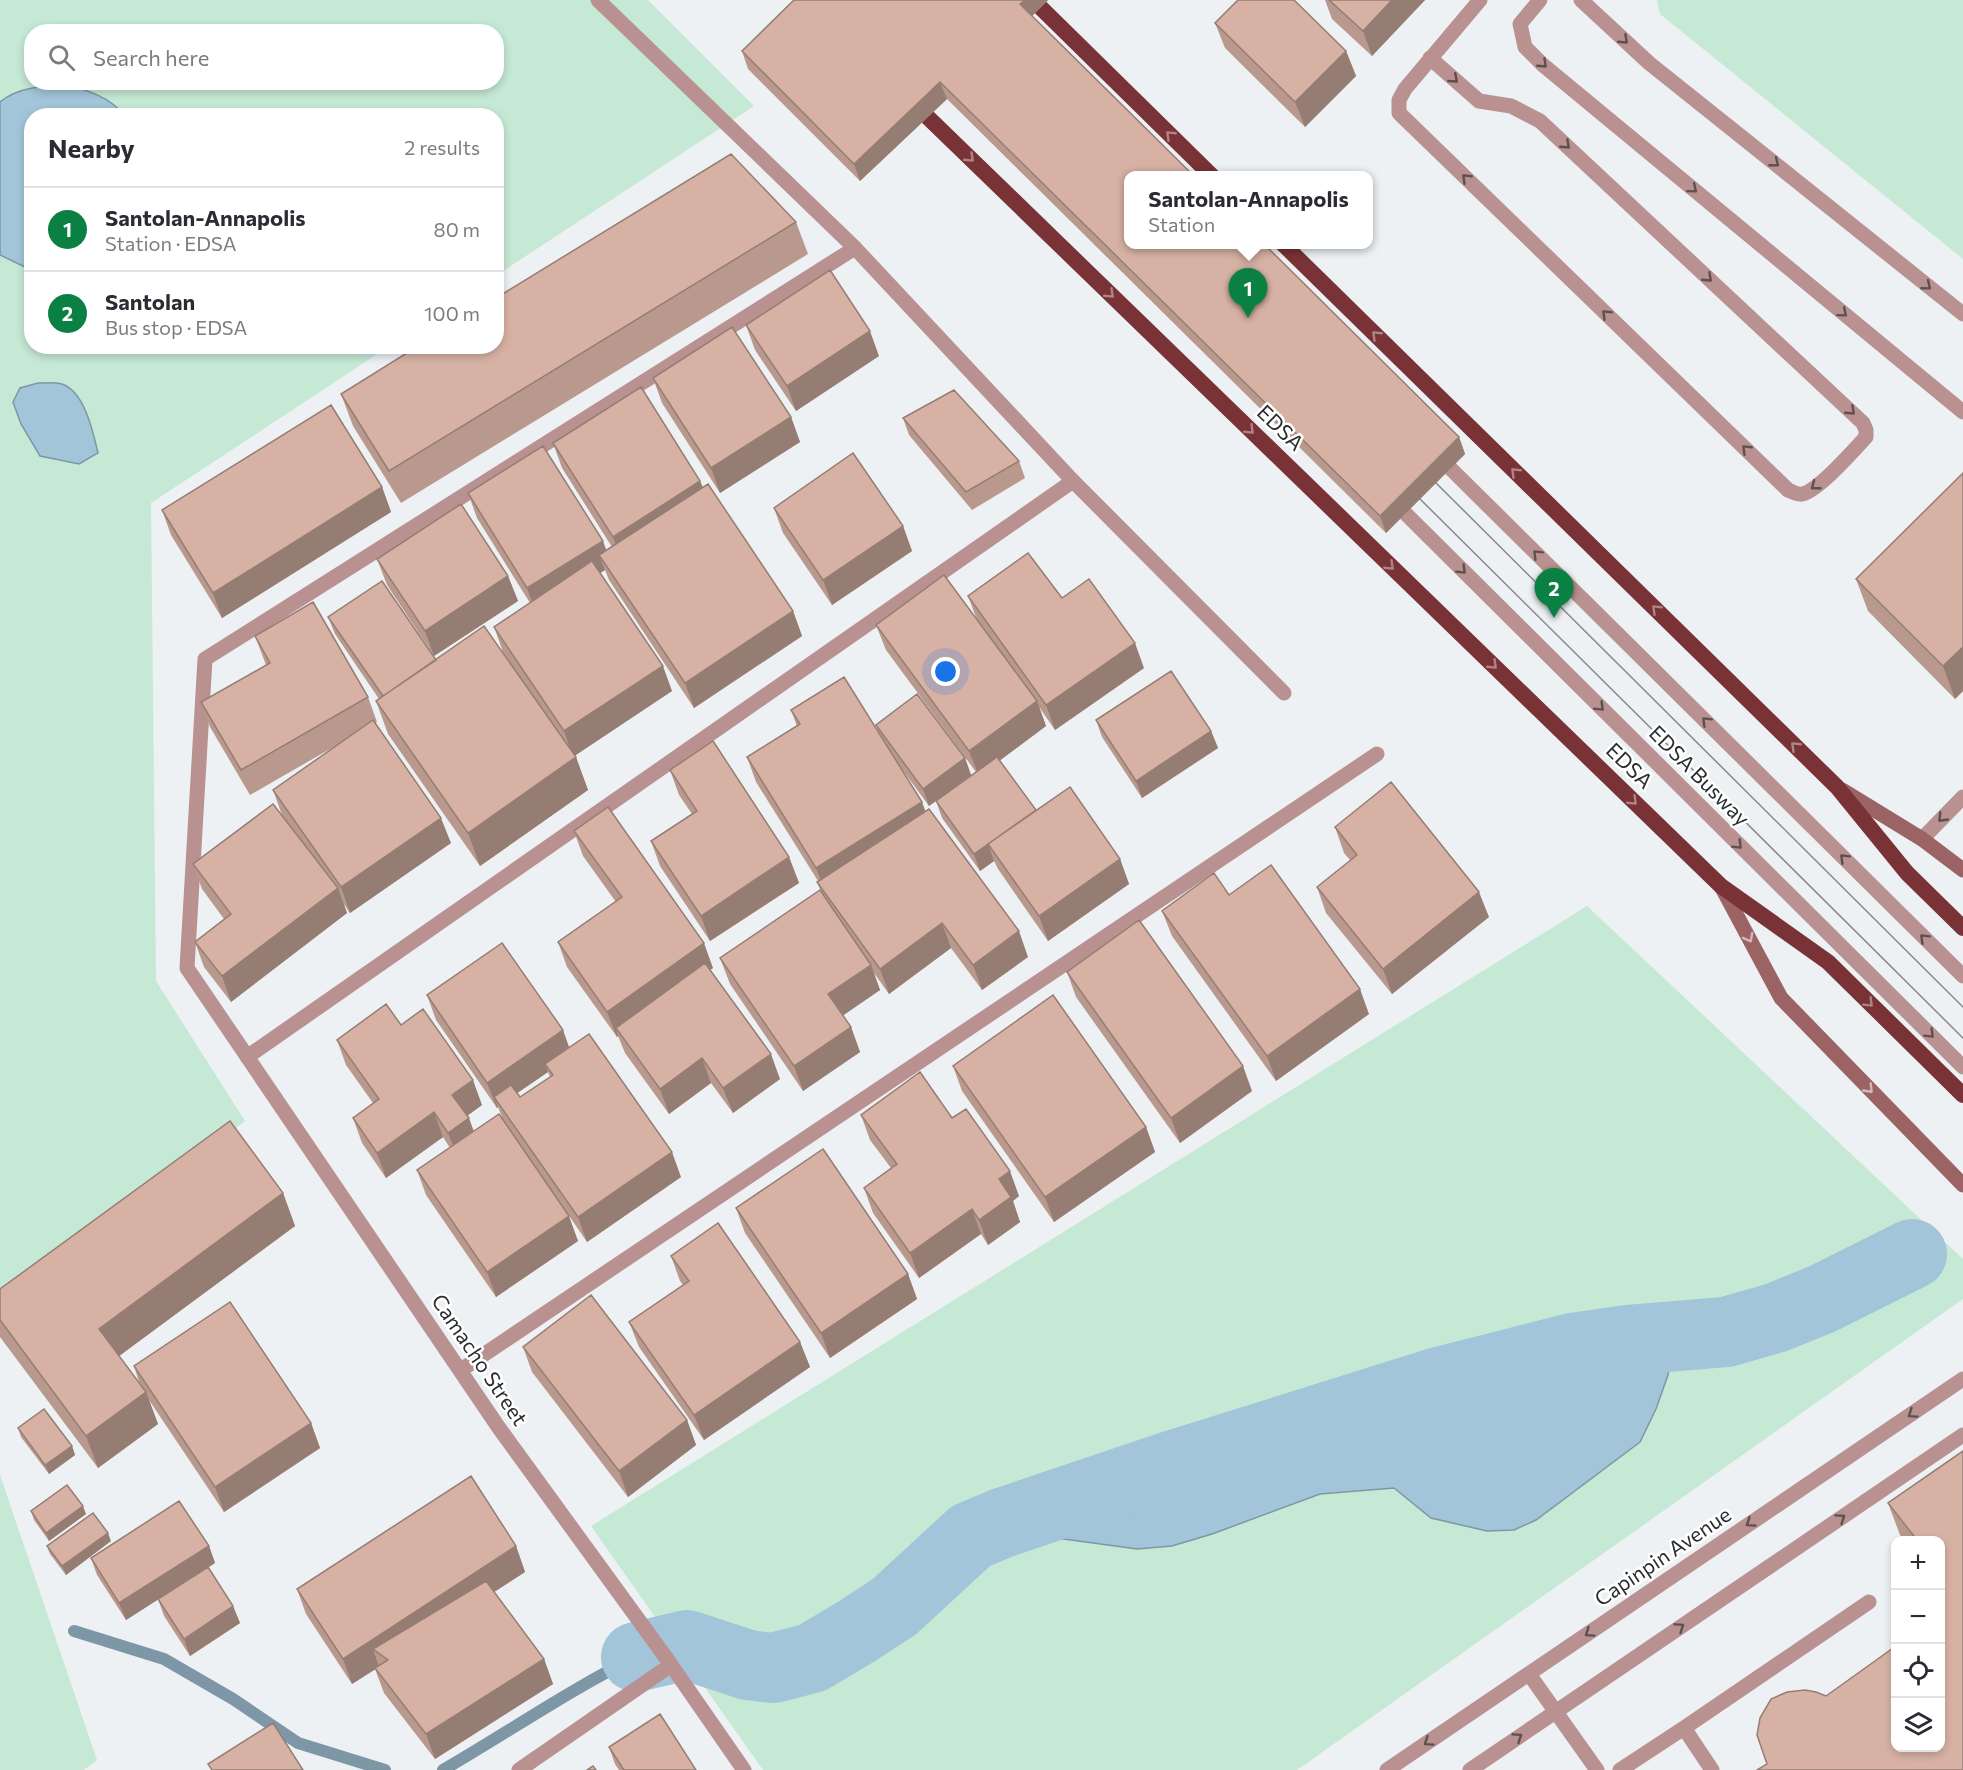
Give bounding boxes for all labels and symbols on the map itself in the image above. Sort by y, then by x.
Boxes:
one-way arrow [1618,33,1628,44]
one-way arrow [1536,57,1546,68]
one-way arrow [1447,72,1458,83]
one-way arrow [1167,131,1178,142]
one-way arrow [1559,138,1569,149]
one-way arrow [963,151,974,162]
one-way arrow [1768,156,1779,167]
one-way arrow [1463,174,1473,185]
one-way arrow [1686,181,1697,192]
pin: 1 [1228,268,1268,318]
one-way arrow [1701,271,1712,282]
one-way arrow [1920,278,1931,289]
one-way arrow [1104,287,1114,298]
one-way arrow [1836,306,1847,317]
one-way arrow [1603,310,1614,321]
one-way arrow [1372,332,1383,343]
street label: EDSA [1253,399,1309,455]
one-way arrow [1843,404,1854,415]
one-way arrow [1244,423,1254,434]
one-way arrow [1743,446,1754,457]
one-way arrow [1512,468,1523,479]
one-way arrow [1811,479,1822,490]
one-way arrow [1534,551,1545,562]
one-way arrow [1383,558,1394,569]
one-way arrow [1454,562,1465,573]
pin: 2 [1534,568,1574,618]
one-way arrow [1652,606,1663,617]
your location [931,657,960,686]
one-way arrow [1486,658,1496,669]
one-way arrow [1593,700,1604,711]
one-way arrow [1702,718,1713,729]
street label: EDSA Busway [1645,720,1756,830]
street label: EDSA [1602,737,1658,793]
one-way arrow [1792,742,1803,753]
one-way arrow [1626,793,1637,804]
one-way arrow [1939,811,1950,822]
one-way arrow [1731,837,1742,848]
one-way arrow [1841,855,1852,866]
one-way arrow [1742,932,1753,942]
one-way arrow [1921,934,1931,945]
one-way arrow [1862,995,1873,1006]
one-way arrow [1923,1027,1933,1038]
one-way arrow [1862,1082,1873,1093]
street label: Camacho Street [427,1289,533,1430]
one-way arrow [1907,1407,1918,1418]
street label: Capinpin Avenue [1589,1501,1735,1611]
one-way arrow [1834,1514,1845,1525]
one-way arrow [1746,1516,1757,1527]
one-way arrow [1673,1624,1684,1635]
one-way arrow [1585,1626,1596,1637]
one-way arrow [1512,1733,1523,1744]
one-way arrow [1423,1735,1434,1746]

